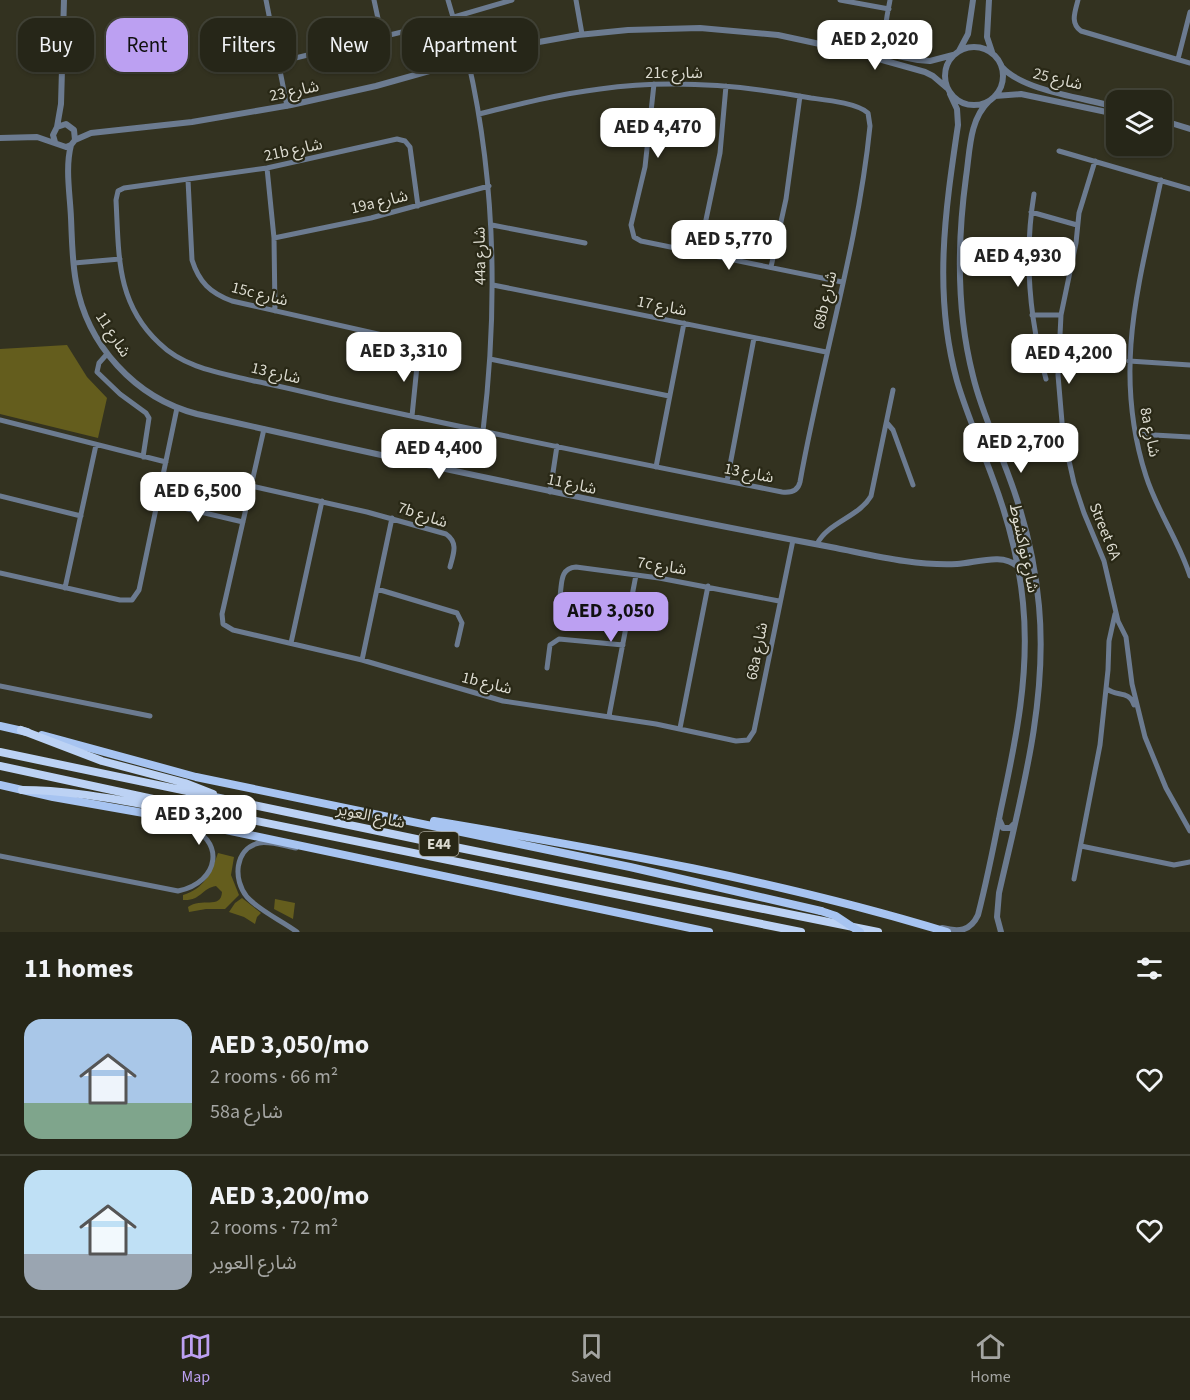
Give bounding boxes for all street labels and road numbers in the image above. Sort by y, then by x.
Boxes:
street label: 21c شارع [645,62,703,85]
street label: شارع 25 [1030,62,1085,97]
street label: شارع 23 [267,75,321,108]
street label: 21b شارع [262,133,325,168]
street label: 19a شارع [348,185,410,220]
street label: 44a شارع [468,227,493,285]
street label: 68b شارع [808,269,843,332]
street label: 15c شارع [229,276,290,313]
street label: شارع 17 [635,290,689,323]
street label: شارع 11 [89,307,136,362]
street label: شارع 13 [249,357,303,390]
street label: 8a شارع [1133,405,1166,459]
street label: شارع 13 [722,457,776,490]
street label: شارع 11 [545,468,599,501]
street label: 7b شارع [395,497,450,534]
street label: Street 6A [1084,499,1127,564]
street label: شارع نواكشوط [1003,502,1044,595]
street label: 7c شارع [635,551,688,582]
street label: 68a شارع [741,620,774,682]
street label: 1b شارع [459,666,514,701]
street label: شارع العوير [333,798,407,835]
road number: E44 [420,832,458,856]

